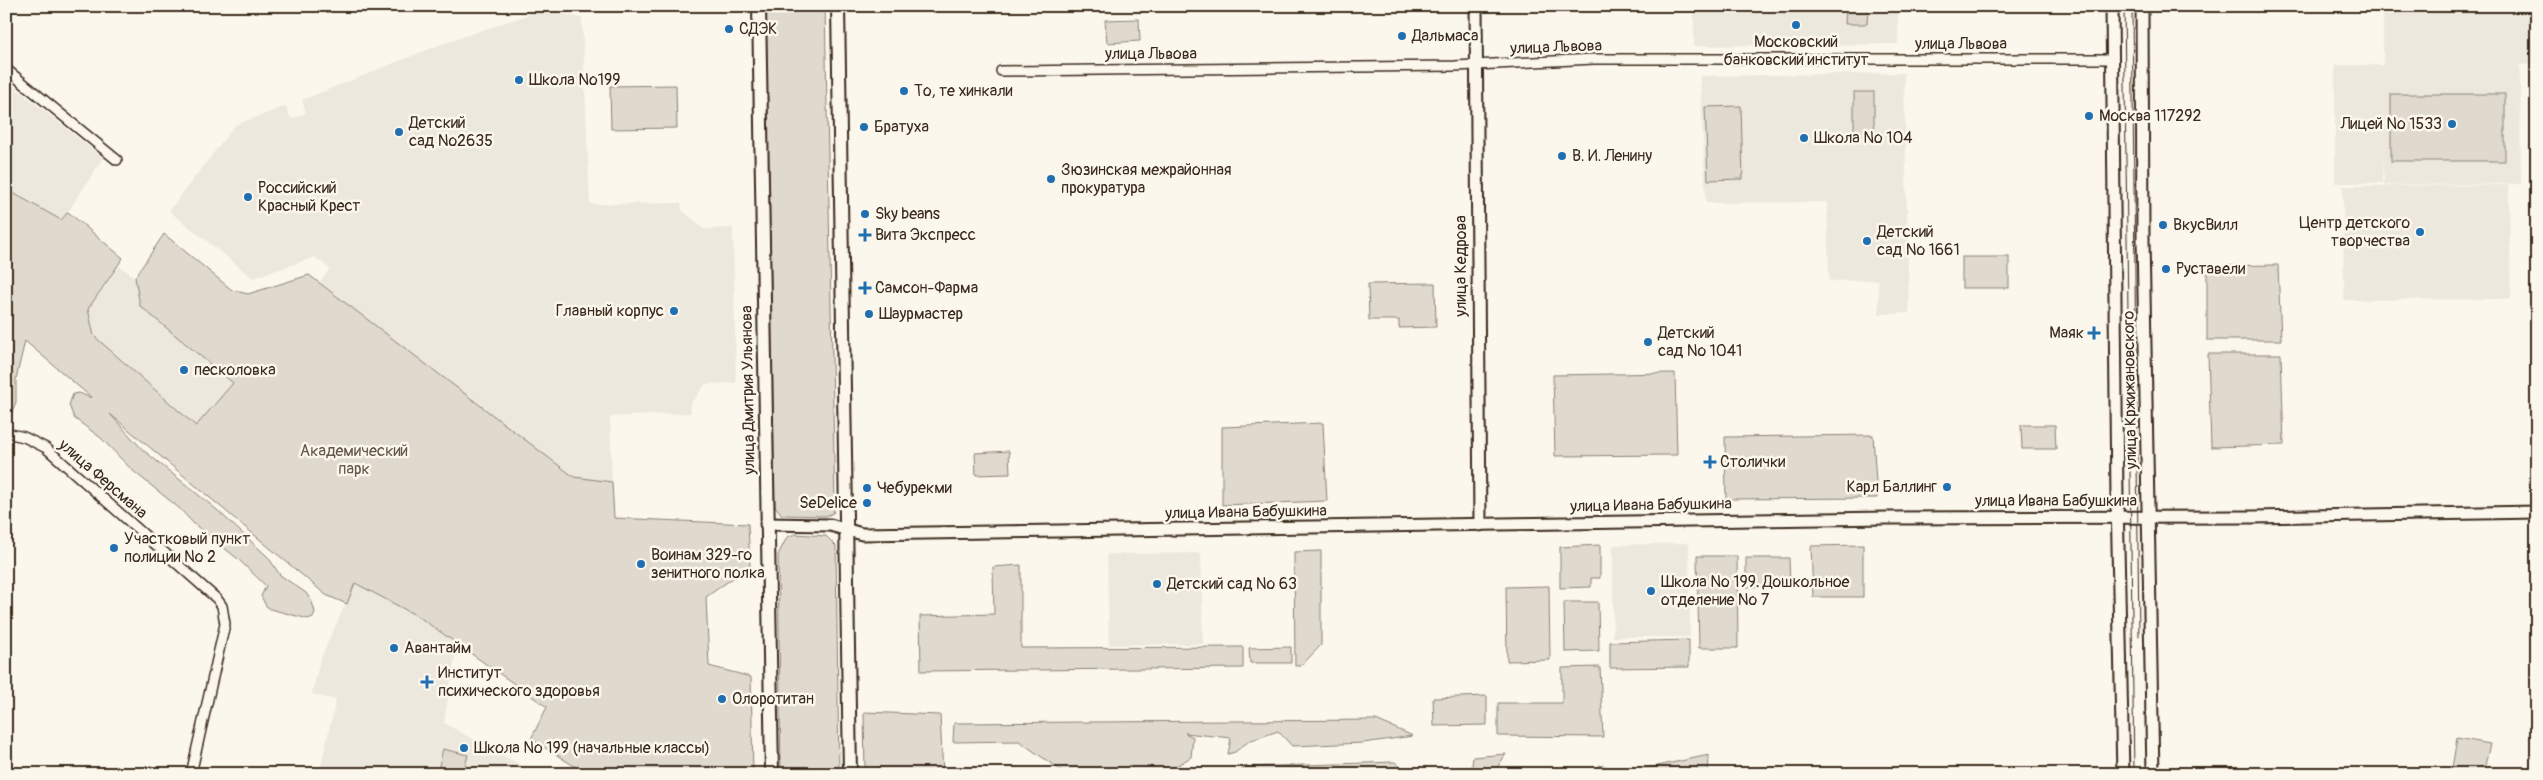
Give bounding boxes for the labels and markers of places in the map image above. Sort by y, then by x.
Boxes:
place label: СДЭК [739,19,777,39]
marker: Московский банковский институт [1790,19,1802,31]
marker: СДЭК [723,23,735,35]
place label: Дальмаса [1411,26,1478,46]
marker: Дальмаса [1396,30,1408,42]
place label: Московский банковский институт [1724,32,1868,70]
place label: Школа №199 [529,70,620,90]
marker: Школа №199 [513,74,525,86]
place label: То, те хинкали [914,81,1013,101]
marker: То, те хинкали [898,85,910,97]
place label: Москва 117292 [2099,106,2201,126]
marker: Москва 117292 [2083,110,2095,122]
place label: Детский сад №2635 [408,113,493,151]
place label: Лицей № 1533 [2340,114,2442,134]
place label: Братуха [874,117,929,137]
marker: Лицей № 1533 [2446,118,2458,130]
marker: Братуха [858,121,870,133]
marker: Детский сад №2635 [393,126,405,138]
place label: Школа № 104 [1814,128,1913,148]
marker: Школа № 104 [1798,132,1810,144]
place label: В. И. Ленину [1572,146,1652,166]
marker: В. И. Ленину [1556,150,1568,162]
place label: Зюзинская межрайонная прокуратура [1061,160,1232,198]
marker: Зюзинская межрайонная прокуратура [1045,173,1057,185]
place label: Российский Красный Крест [258,178,360,216]
marker: Российский Красный Крест [242,191,254,203]
place label: Sky beans [875,204,940,224]
marker: Sky beans [859,208,871,220]
place label: Центр детского творчества [2299,213,2410,251]
place label: ВкусВилл [2173,215,2238,235]
marker: ВкусВилл [2157,219,2169,231]
place label: Детский сад № 1661 [1876,222,1960,260]
place label: Вита Экспресс [875,225,976,245]
marker: Центр детского творчества [2414,226,2426,238]
marker: Вита Экспресс [859,229,871,241]
marker: Детский сад № 1661 [1861,235,1873,247]
place label: Руставели [2176,259,2245,279]
marker: Руставели [2160,263,2172,275]
place label: Самсон-Фарма [875,278,978,298]
marker: Самсон-Фарма [859,282,871,294]
place label: Главный корпус [556,301,664,321]
place label: Шаурмастер [879,304,963,324]
marker: Главный корпус [668,305,680,317]
marker: Шаурмастер [863,308,875,320]
place label: Детский сад № 1041 [1657,323,1742,361]
place label: Маяк [2049,323,2084,343]
marker: Маяк [2088,327,2100,339]
marker: Детский сад № 1041 [1642,336,1654,348]
place label: песколовка [194,360,276,380]
marker: песколовка [178,364,190,376]
place label: Столички [1720,452,1785,472]
marker: Столички [1704,456,1716,468]
place label: Карл Баллинг [1846,477,1938,497]
place label: Чебурекми [877,478,952,498]
marker: Карл Баллинг [1941,481,1953,493]
marker: Чебурекми [861,482,873,494]
place label: SeDelice [799,493,857,513]
marker: SeDelice [861,497,873,509]
place label: Участковый пункт полиции № 2 [124,529,250,567]
marker: Участковый пункт полиции № 2 [108,542,120,554]
place label: Воинам 329-го зенитного полка [651,545,765,583]
marker: Воинам 329-го зенитного полка [635,558,647,570]
place label: Школа № 199. Дошкольное отделение № 7 [1661,572,1850,610]
place label: Детский сад № 63 [1166,574,1297,594]
marker: Детский сад № 63 [1151,578,1163,590]
marker: Школа № 199. Дошкольное отделение № 7 [1645,585,1657,597]
place label: Авантайм [404,638,471,658]
marker: Авантайм [388,642,400,654]
place label: Институт психического здоровья [438,663,600,701]
marker: Институт психического здоровья [420,675,434,689]
place label: Олоротитан [732,689,814,709]
marker: Олоротитан [716,693,728,705]
place label: Школа № 199 (начальные классы) [474,738,710,758]
marker: Школа № 199 (начальные классы) [458,742,470,754]

